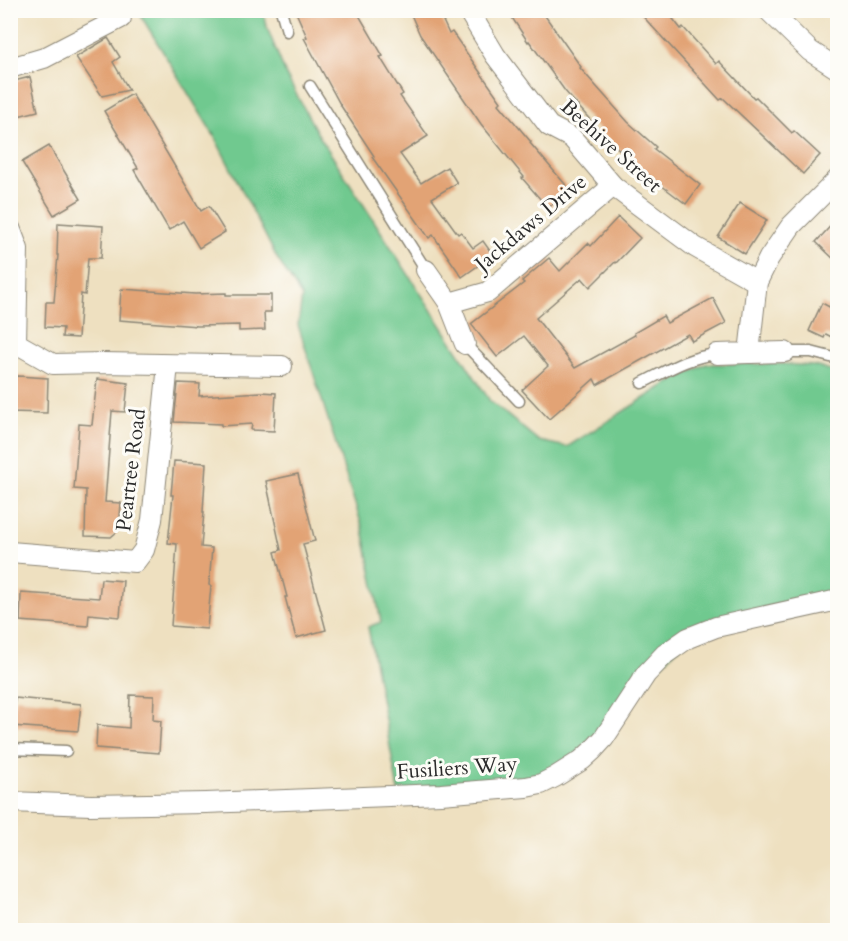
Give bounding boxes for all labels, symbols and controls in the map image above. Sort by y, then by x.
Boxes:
street label: Beehive Street [554,93,668,200]
street label: Jackdaws Drive [467,168,593,280]
street label: Peartree Road [109,407,153,533]
street label: Fusiliers Way [396,749,518,787]

